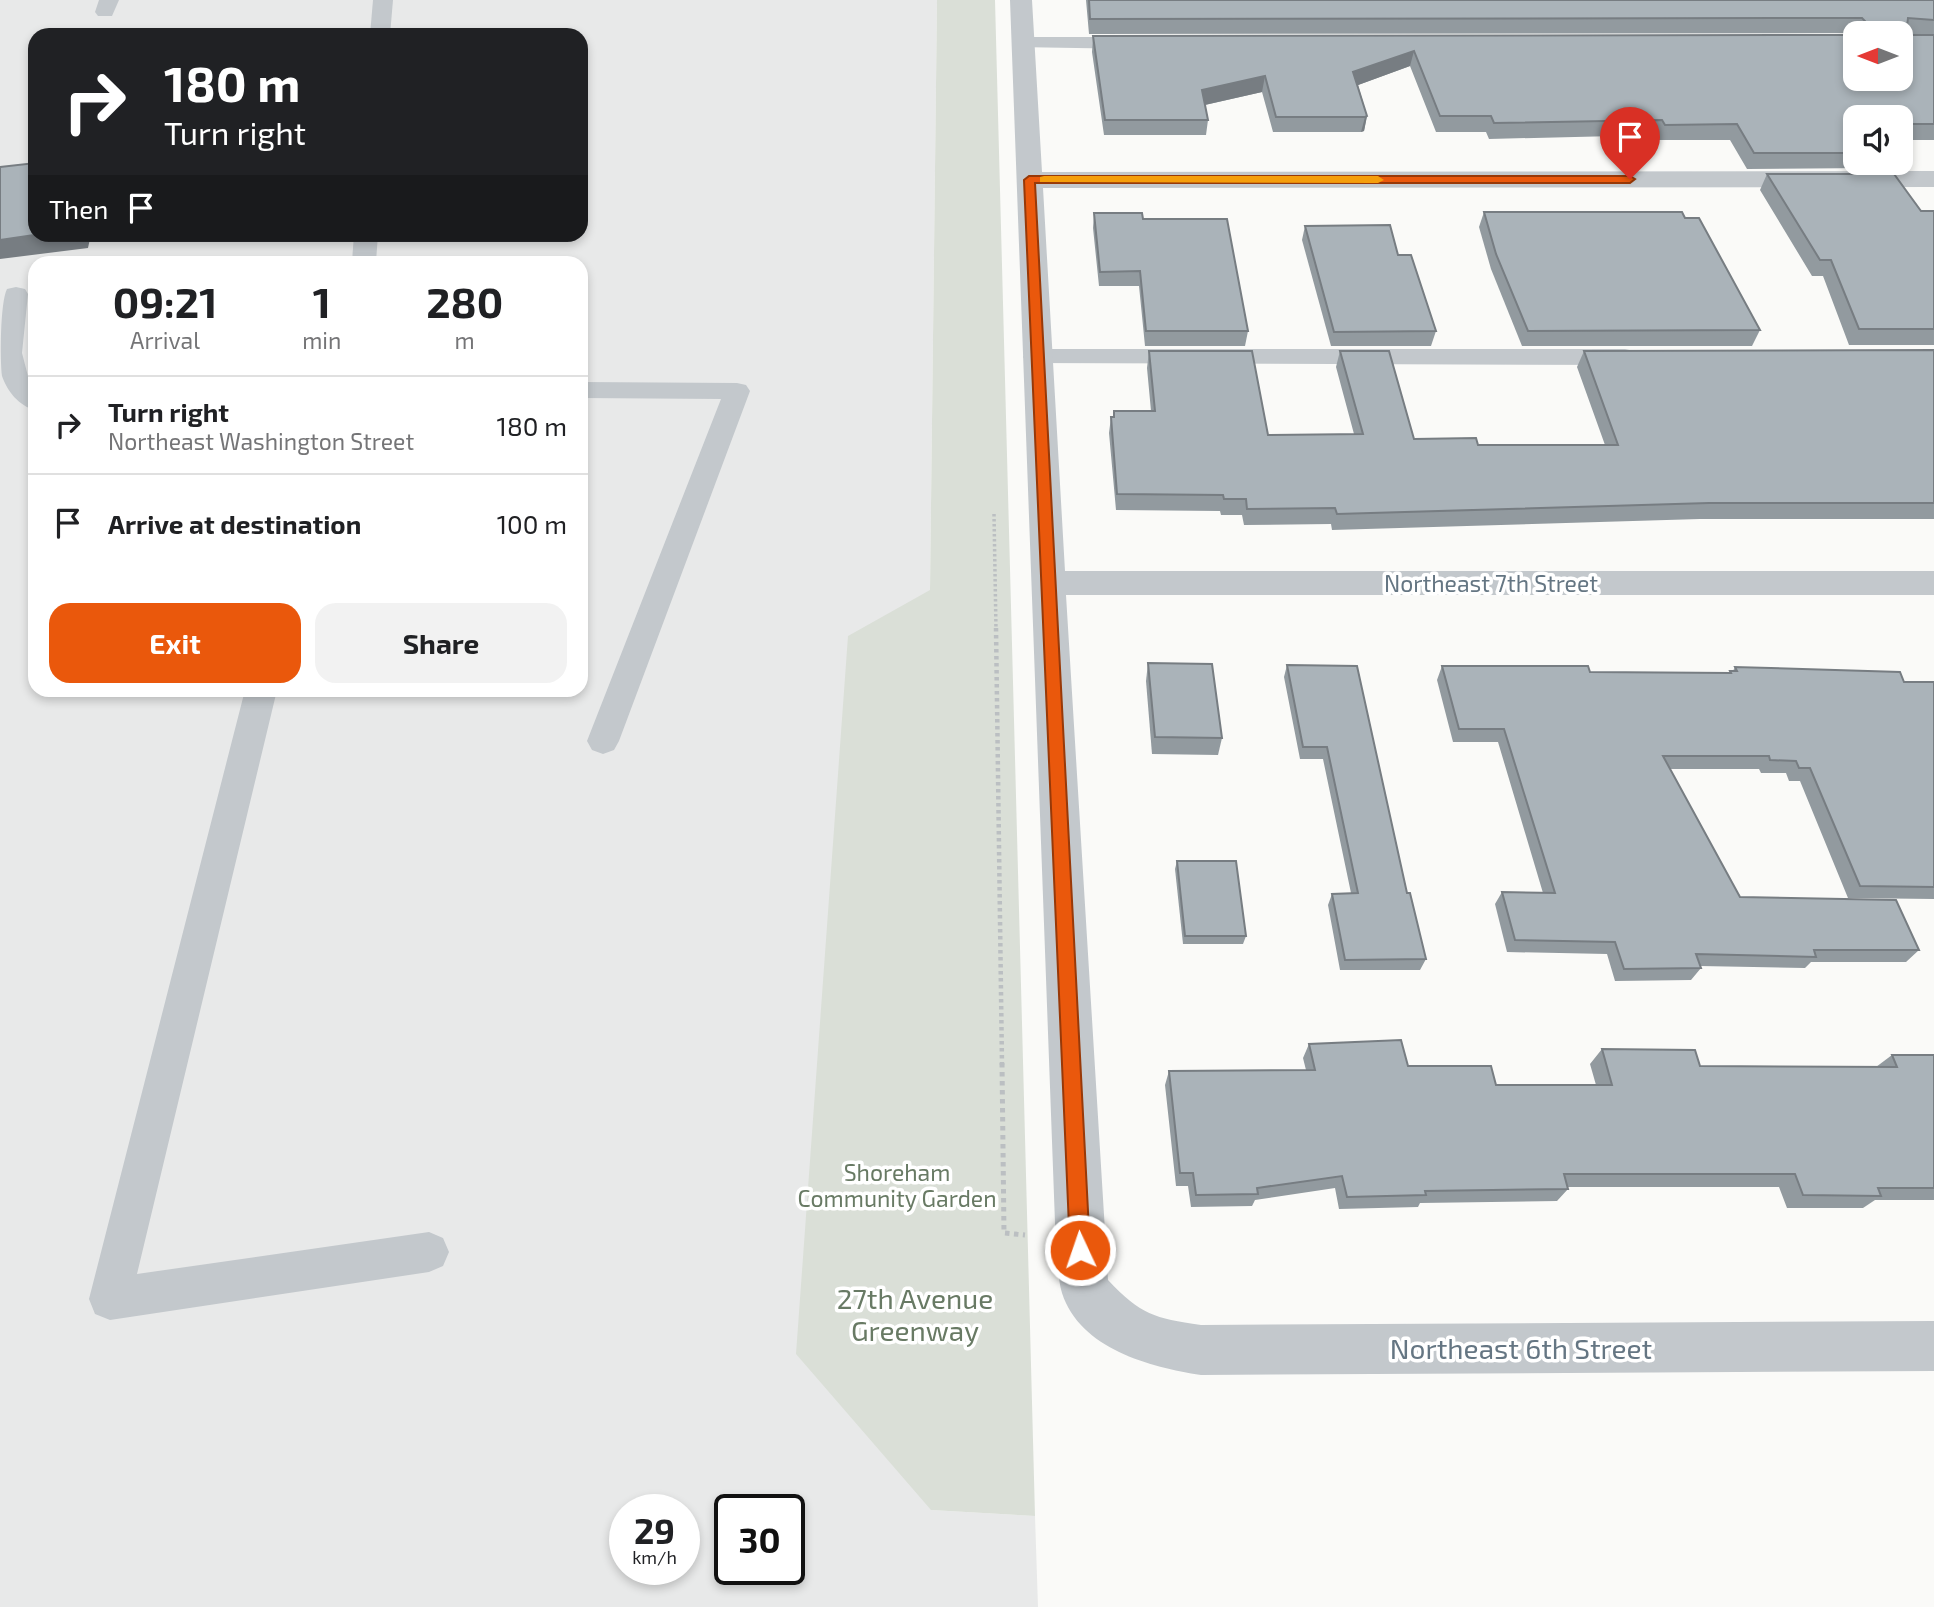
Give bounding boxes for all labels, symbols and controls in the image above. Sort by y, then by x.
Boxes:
north arrow [1843,21,1913,91]
map controls [1843,21,1913,175]
text: 180 m [164,53,300,112]
icon: right [49,56,140,147]
button: sound [1843,105,1913,175]
pin [1600,107,1660,179]
text: Turn right [164,113,306,151]
icon: arrive [1611,118,1649,156]
icon: arrive [122,189,160,227]
text: Then [49,193,108,224]
text: 09:21 [113,276,217,326]
text: 1 [313,276,331,326]
text: 280 [426,276,503,326]
text: Arrival [130,326,200,354]
text: min [302,326,341,354]
text: m [455,326,475,354]
text: Turn right [108,396,229,427]
icon: right [49,406,87,444]
text: 180 m [497,410,567,441]
text: Northeast Washington Street [108,427,414,455]
icon: arrive [49,504,87,542]
text: Arrive at destination [108,508,361,539]
text: 100 m [497,508,567,539]
street label: Northeast 7th Street [1384,569,1598,597]
button: Exit [49,603,301,683]
button: Share [315,603,567,683]
park label: Shoreham Community Garden [797,1158,997,1212]
position arrow [1043,1213,1117,1287]
park label: 27th Avenue Greenway [837,1281,993,1347]
street label: Northeast 6th Street [1390,1331,1652,1365]
speed limit sign: 30 [714,1494,805,1585]
text: 29 [634,1509,675,1551]
text: km/h [632,1546,677,1568]

